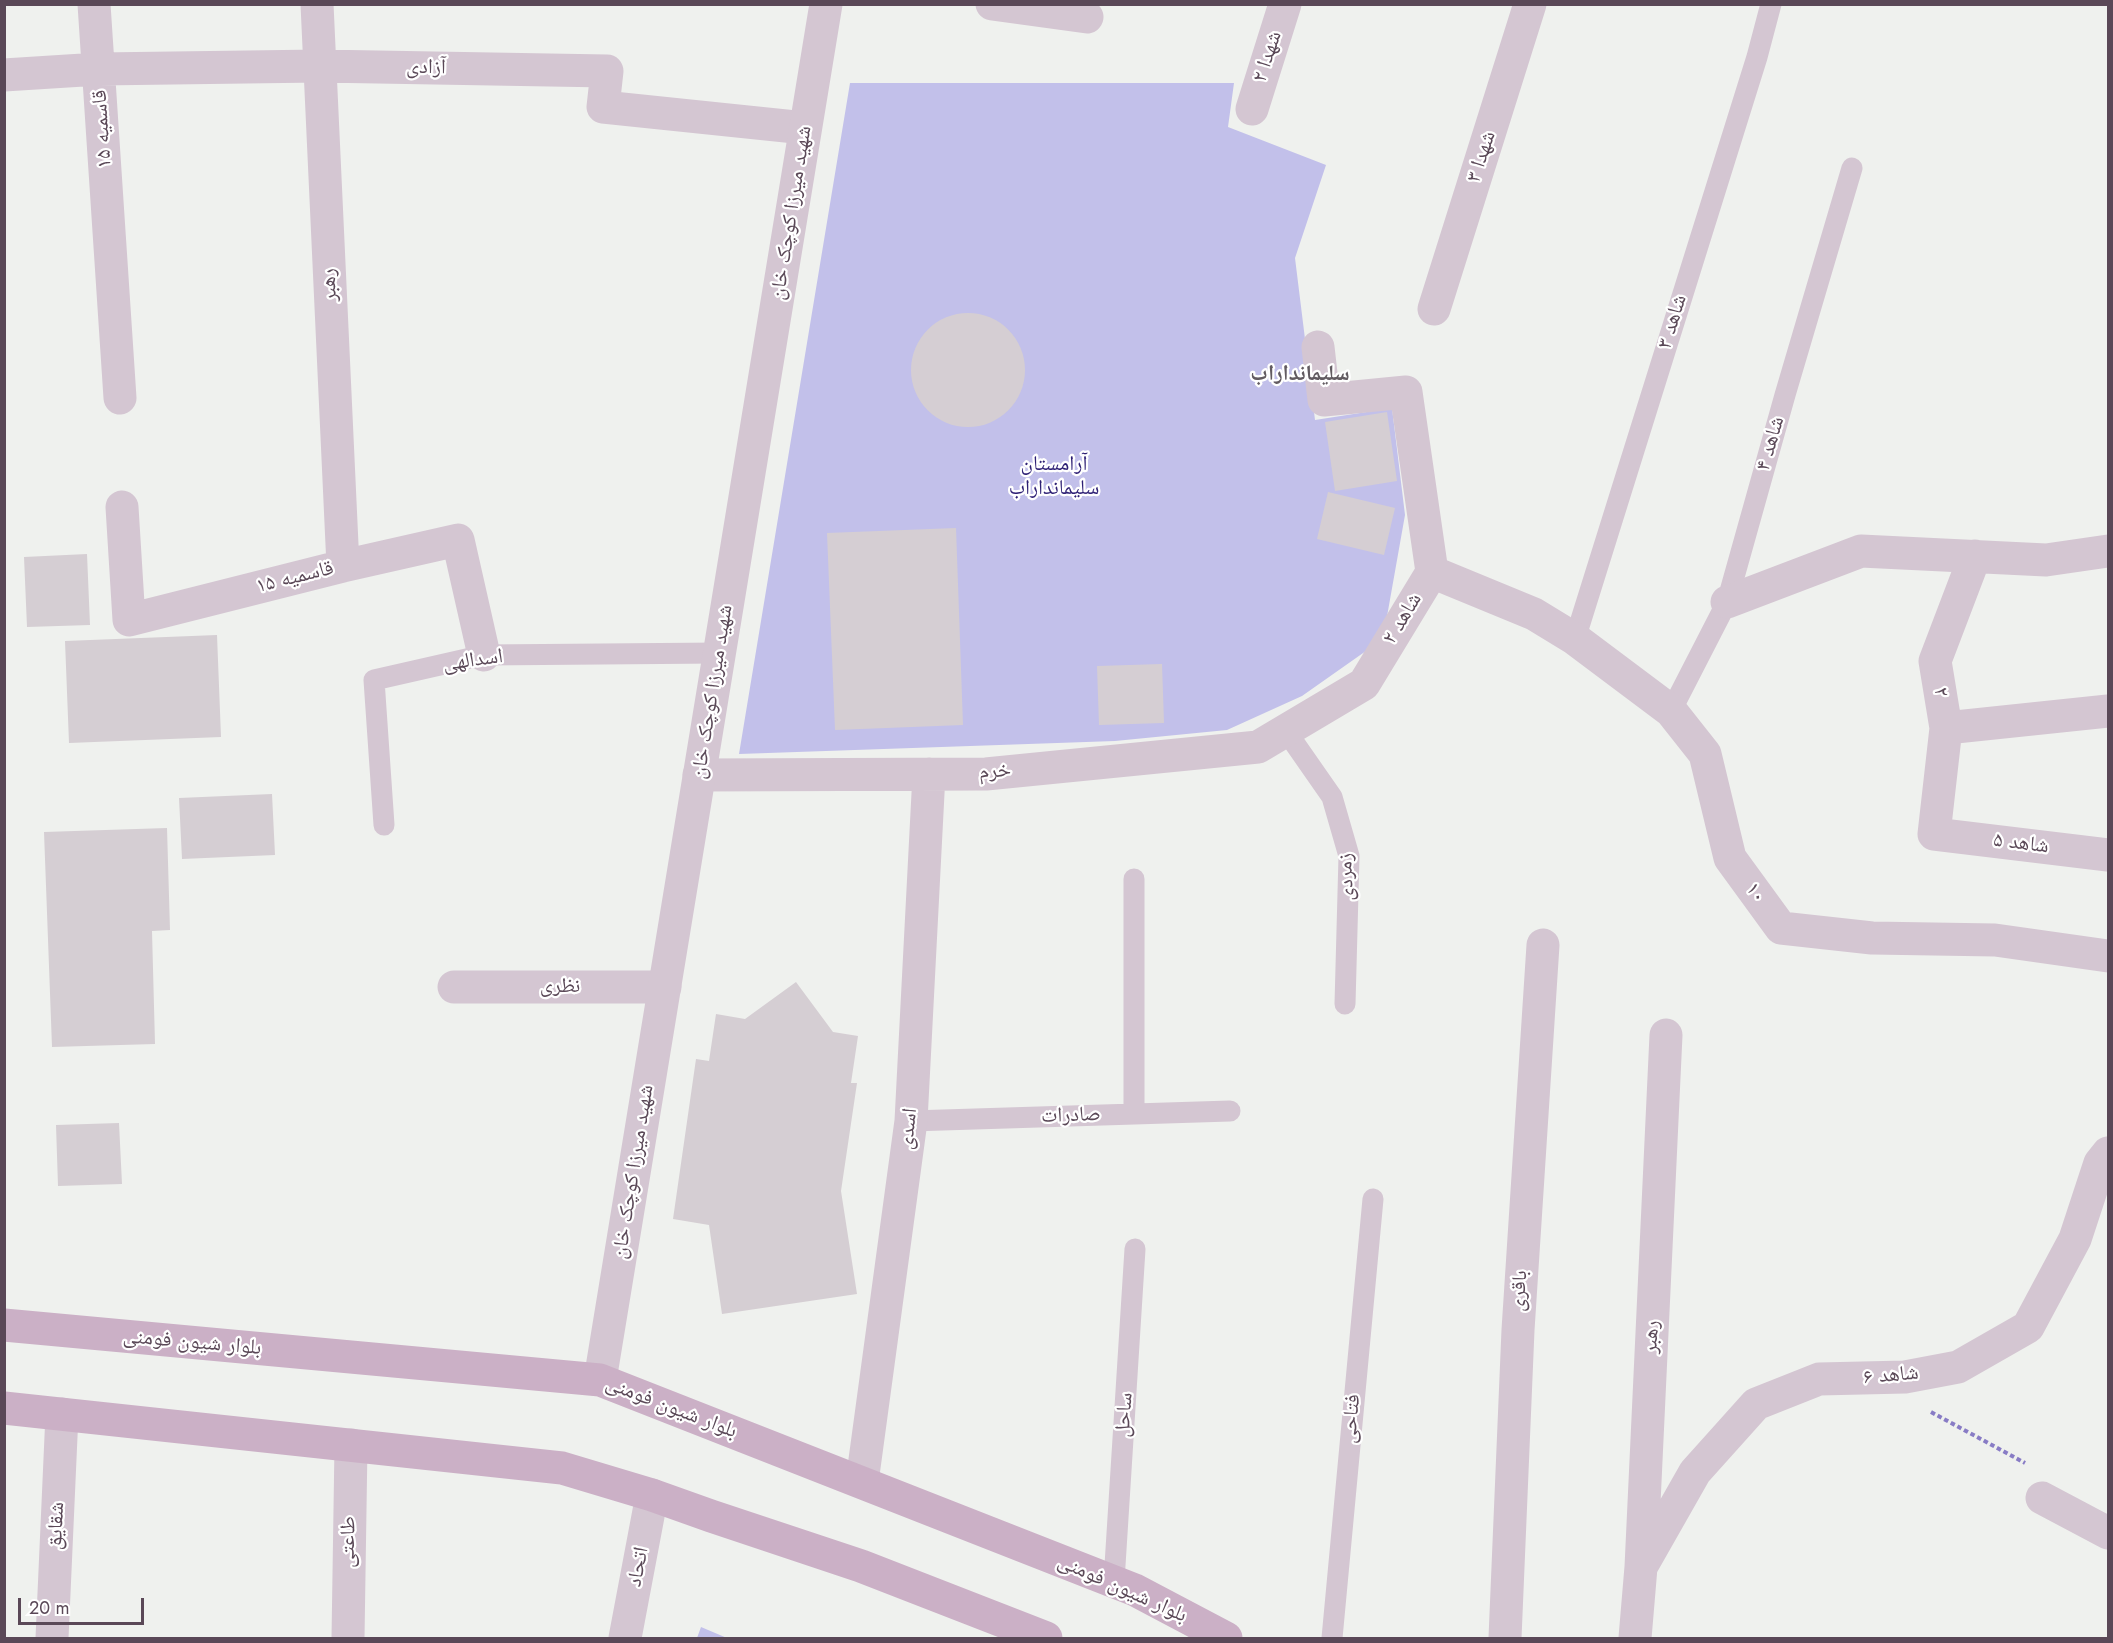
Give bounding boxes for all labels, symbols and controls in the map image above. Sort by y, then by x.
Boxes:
street label: شهدا ۲ [1248,28,1288,86]
street label: آزادی [406,55,446,81]
street label: قاسمیه ۱۵ [88,89,118,169]
street label: شهید میرزا کوچک خان [766,124,818,302]
street label: شهدا ۳ [1462,128,1502,186]
street label: رهبر [317,268,343,302]
street label: شاهد ۳ [1653,292,1693,352]
district label: سلیمانداراب [1250,362,1350,388]
street label: شاهد ۴ [1751,414,1791,474]
park label: آرامستان سلیمانداراب [1009,452,1099,502]
street label: قاسمیه ۱۵ [254,556,336,600]
street label: شاهد ۲ [1378,589,1428,649]
street label: شهید میرزا کوچک خان [687,603,739,781]
street label: اسدالهی [441,644,505,678]
street label: ۲ [1927,685,1953,699]
street label: خرم [978,758,1012,786]
street label: شاهد ۵ [1992,828,2050,860]
street label: زمردی [1334,853,1360,901]
street label: ۱۰ [1739,878,1771,908]
street label: نظری [540,974,580,1000]
street label: شهید میرزا کوچک خان [608,1083,660,1261]
street label: صادرات [1041,1102,1101,1130]
street label: اسدی [894,1107,924,1151]
street label: باقری [1506,1269,1534,1313]
street label: رهبر [1639,1320,1665,1354]
street label: بلوار شیون فومنی [122,1324,262,1362]
street label: شاهد ۶ [1862,1361,1920,1391]
street label: بلوار شیون فومنی [602,1371,740,1445]
street label: ساحل [1111,1392,1139,1438]
street label: فتاحی [1337,1393,1367,1445]
street label: شقایق [43,1501,71,1551]
street label: طاعتی [336,1516,362,1568]
street label: اتحاد [623,1545,655,1589]
street label: بلوار شیون فومنی [1053,1549,1191,1629]
scale bar [21,1586,147,1624]
text: 20 m [29,1595,69,1621]

